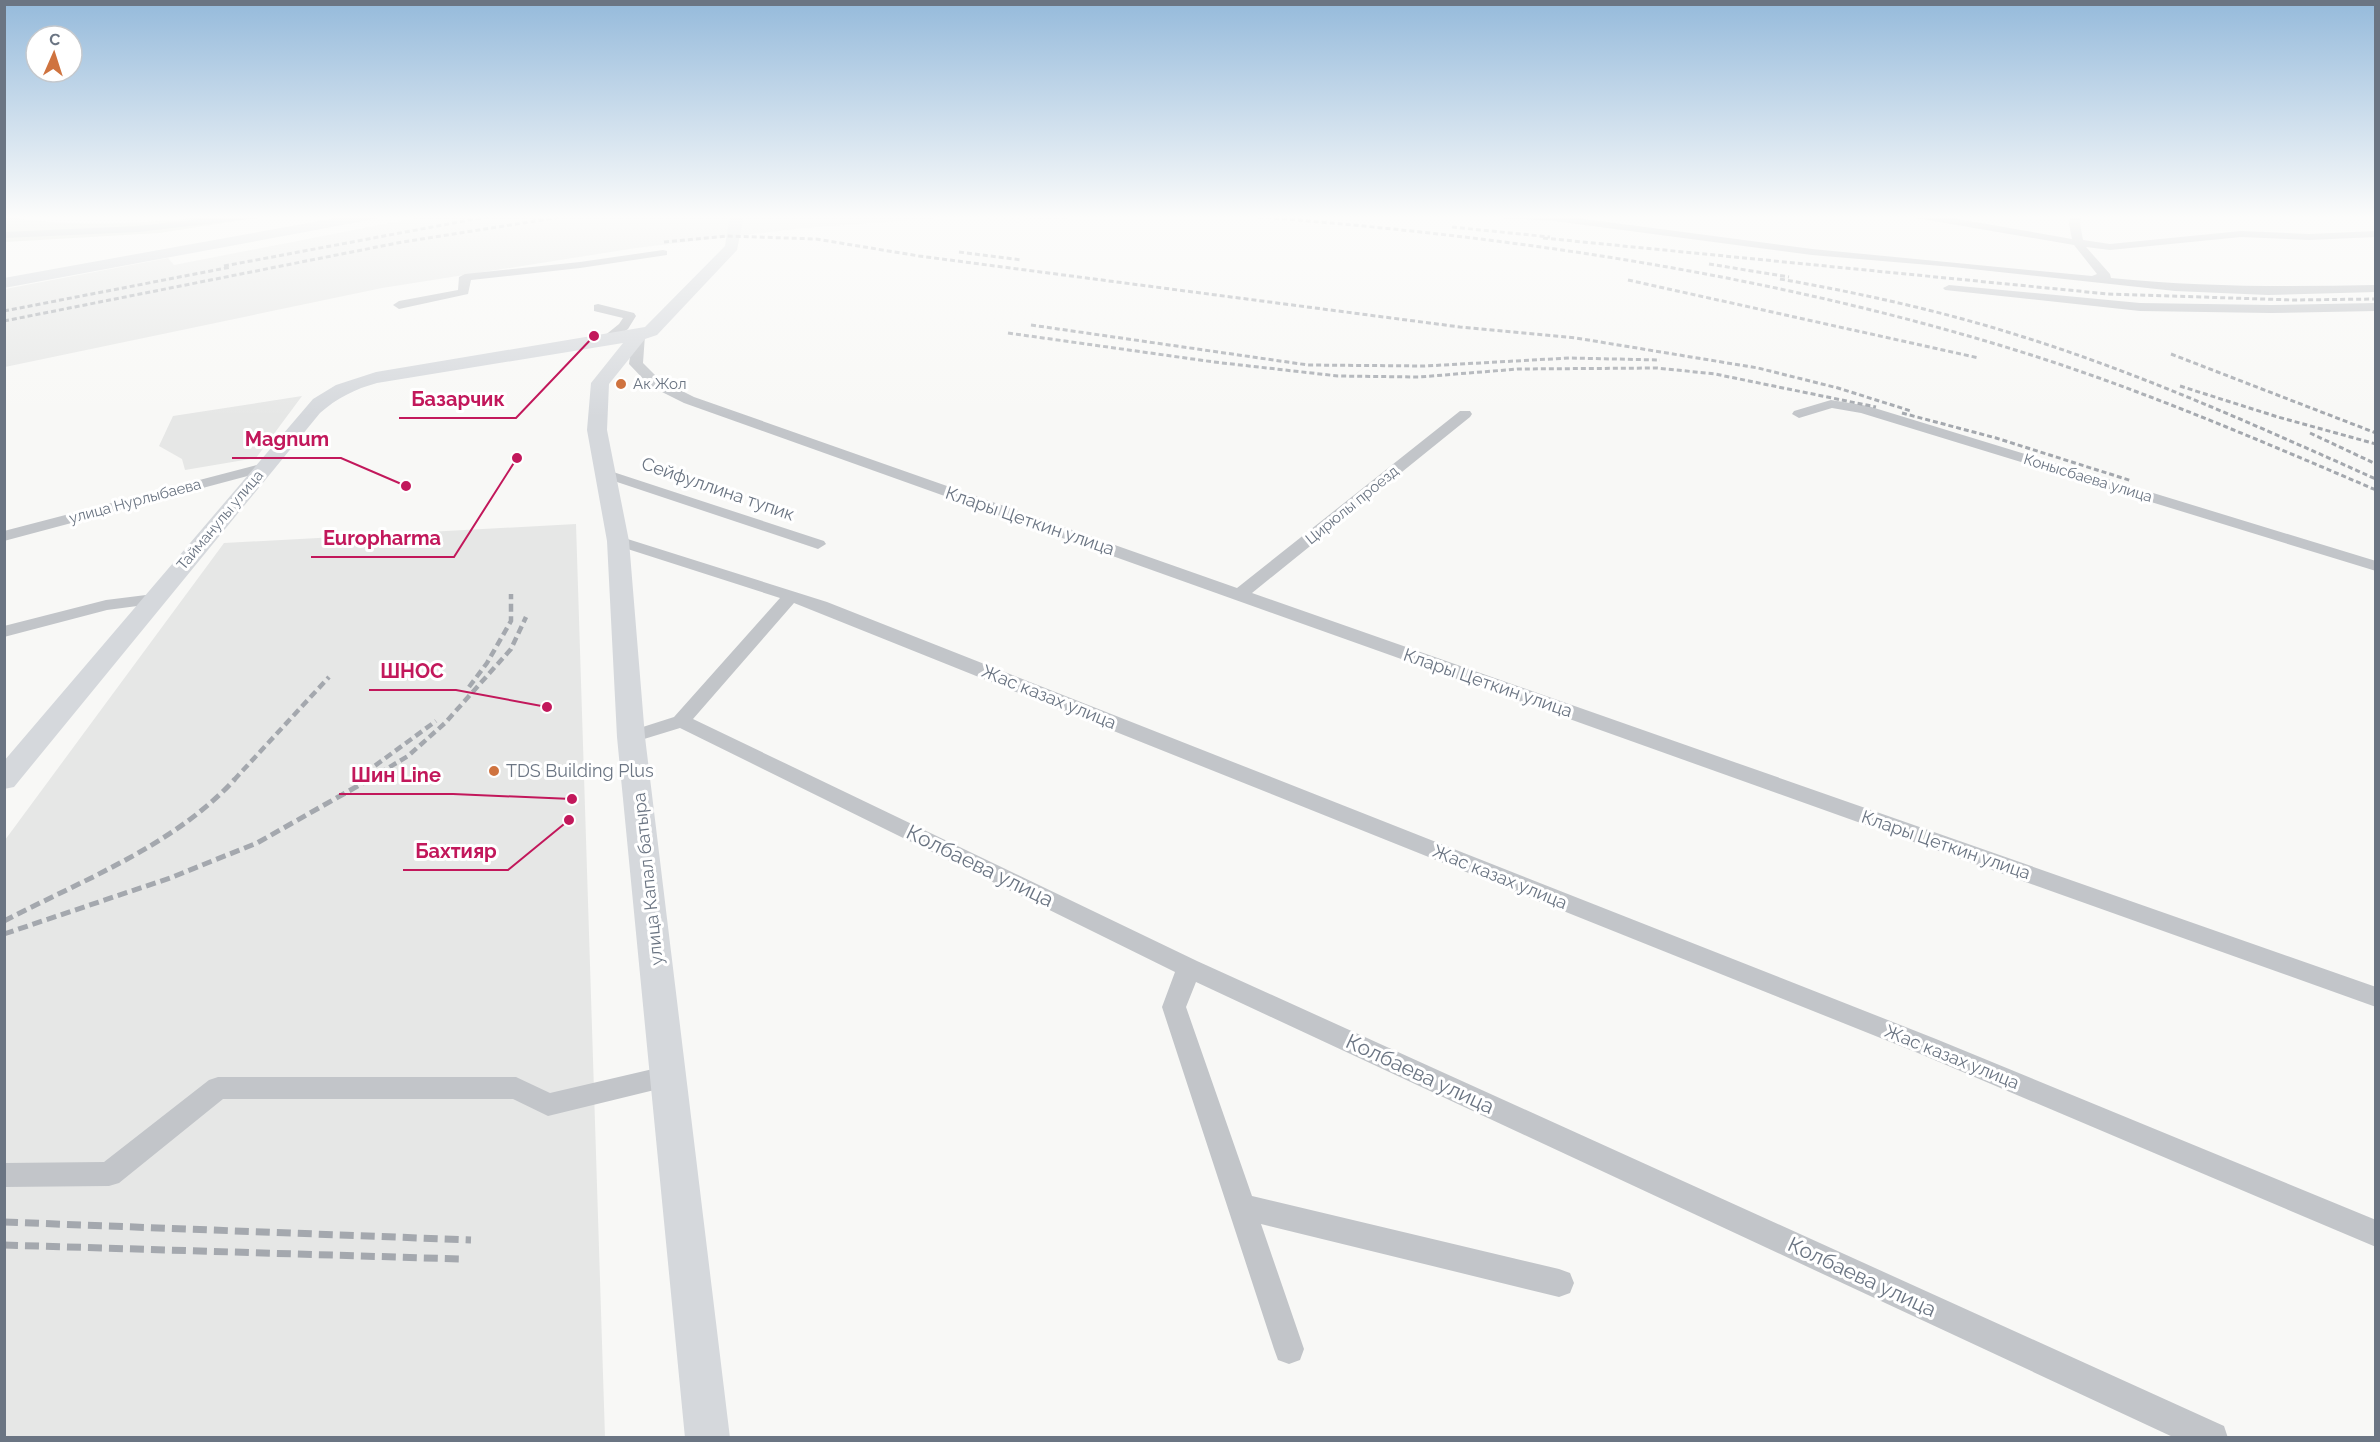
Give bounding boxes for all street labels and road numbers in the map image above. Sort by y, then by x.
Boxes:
street label: Конысбаева улица [2022,450,2154,506]
street label: Сейфуллина тупик [639,453,797,525]
street label: Цирюлы проезд [1302,462,1402,548]
street label: Тайманулы улица [173,466,267,574]
street label: улица Нурлыбаева [67,475,203,527]
street label: Клары Цеткин улица [943,482,1117,559]
street label: Клары Цеткин улица [1401,644,1575,721]
street label: Жас казах улица [979,660,1120,733]
street label: улица Капал батыра [628,791,667,967]
street label: Клары Цеткин улица [1859,806,2033,883]
street label: Колбаева улица [903,819,1058,912]
street label: Жас казах улица [1430,840,1571,913]
street label: Жас казах улица [1882,1020,2023,1093]
street label: Колбаева улица [1342,1028,1498,1119]
street label: Колбаева улица [1784,1231,1940,1322]

